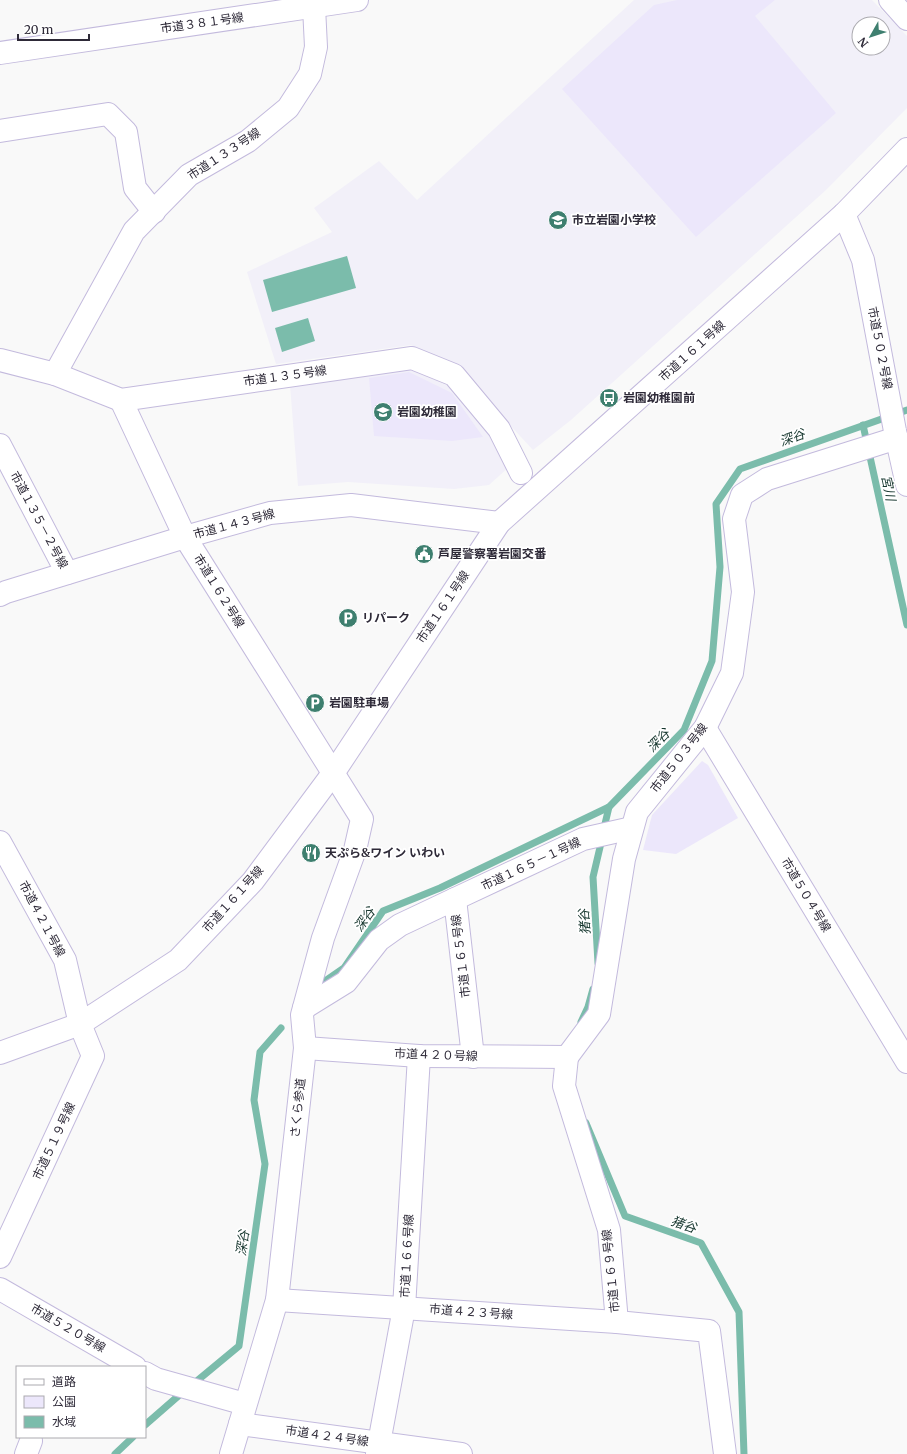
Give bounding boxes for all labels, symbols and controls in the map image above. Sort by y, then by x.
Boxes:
street label: 市道３８１号線 [159,9,245,36]
scale bar [18,16,89,42]
north arrow [851,16,891,56]
text: 20 m [24,22,53,37]
text: N [855,34,871,50]
street label: 市道１３３号線 [184,124,263,183]
school or university icon: 市立岩園小学校 [547,209,569,231]
place label: 市立岩園小学校 [572,212,656,227]
street label: 市道５０２号線 [865,305,896,391]
street label: 市道１６１号線 [655,317,728,384]
street label: 市道１３５号線 [242,362,328,389]
bus stop icon: 岩園幼稚園前 [598,387,620,409]
place label: 岩園幼稚園前 [623,390,695,405]
school or university icon: 岩園幼稚園 [372,401,394,423]
place label: 岩園幼稚園 [397,404,457,419]
water label: 深谷 [777,425,808,450]
street label: 市道１３５－２号線 [7,469,71,571]
water label: 宮川 [877,474,900,505]
street label: 市道１４３号線 [191,505,276,542]
public building icon: 芦屋警察署岩園交番 [413,543,435,565]
place label: 芦屋警察署岩園交番 [438,546,547,561]
street label: 市道１６２号線 [191,551,248,630]
street label: 市道１６１号線 [413,568,472,646]
parking icon: リパーク [337,607,359,629]
place label: リパーク [362,610,410,625]
parking icon: 岩園駐車場 [304,692,326,714]
place label: 岩園駐車場 [329,695,389,710]
street label: 市道５０３号線 [647,720,710,795]
water label: 深谷 [643,724,674,756]
street label: 市道１６５－１号線 [479,834,583,893]
restaurant icon: 天ぷら&ワイン いわい [300,842,322,864]
place label: 天ぷら&ワイン いわい [325,845,445,860]
street label: 市道５０４号線 [778,855,834,935]
street label: 市道１６１号線 [199,862,266,935]
street label: 市道４２１号線 [16,878,69,959]
water label: 深谷 [350,903,380,935]
water label: 猪谷 [575,907,594,936]
street label: 市道１６５号線 [448,913,473,999]
street label: 市道４２０号線 [394,1046,478,1063]
street label: さくら参道 [287,1077,308,1139]
street label: 市道５１９号線 [29,1100,78,1182]
water label: 猪谷 [669,1212,700,1237]
street label: 市道１６６号線 [397,1214,416,1298]
water label: 深谷 [232,1228,253,1257]
street label: 市道１６９号線 [599,1228,622,1314]
street label: 市道５２０号線 [28,1300,108,1355]
street label: 市道４２３号線 [429,1301,513,1322]
legend [16,1366,146,1438]
text: 道路 [52,1374,76,1389]
text: 公園 [52,1394,76,1409]
text: 水域 [52,1414,76,1429]
street label: 市道４２４号線 [284,1422,370,1449]

